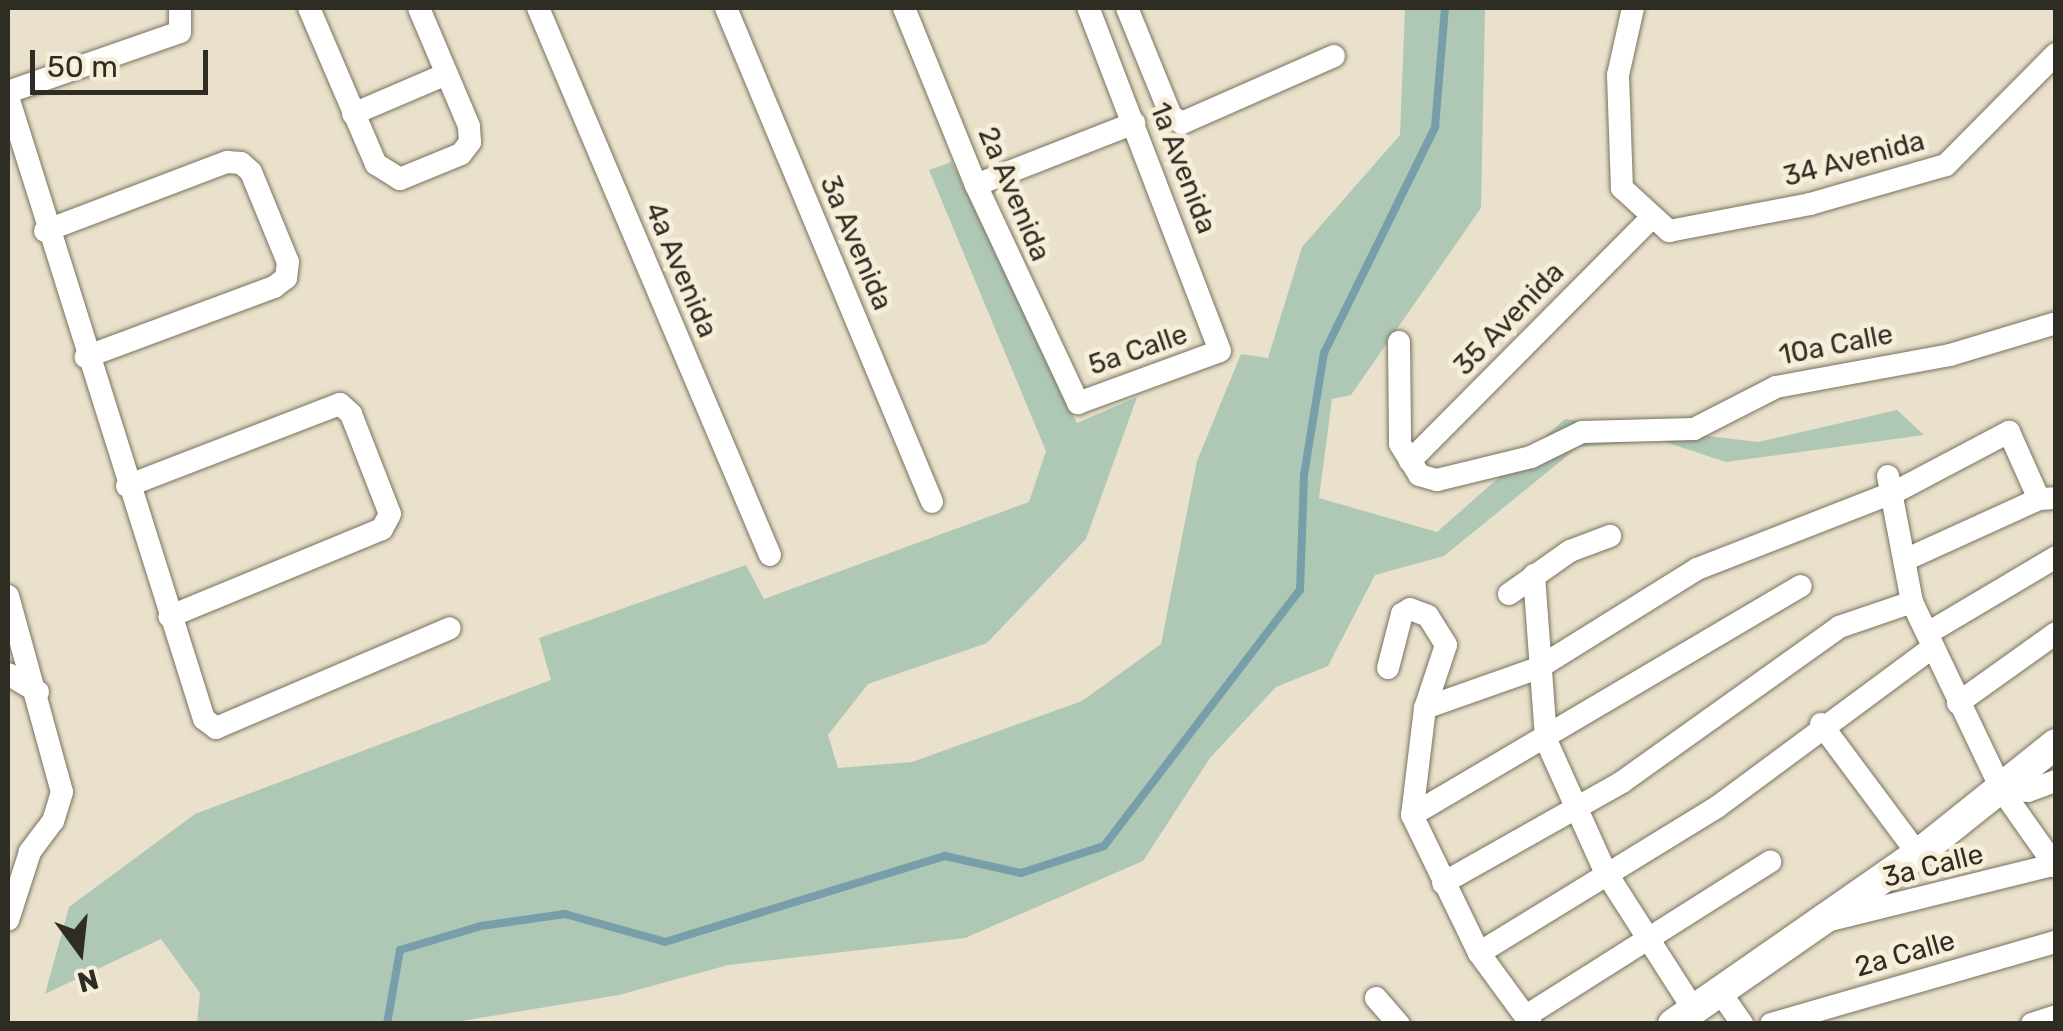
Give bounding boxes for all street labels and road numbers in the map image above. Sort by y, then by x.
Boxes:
street label: 1a Avenida [1142,97,1224,239]
street label: 2a Avenida [971,122,1057,266]
street label: 34 Avenida [1779,124,1929,194]
street label: 3a Avenida [812,170,900,316]
street label: 4a Avenida [637,197,725,343]
street label: 35 Avenida [1447,255,1571,383]
street label: 5a Calle [1084,317,1192,383]
street label: 10a Calle [1776,317,1896,373]
street label: 3a Calle [1879,837,1987,895]
street label: 2a Calle [1851,924,1959,984]

